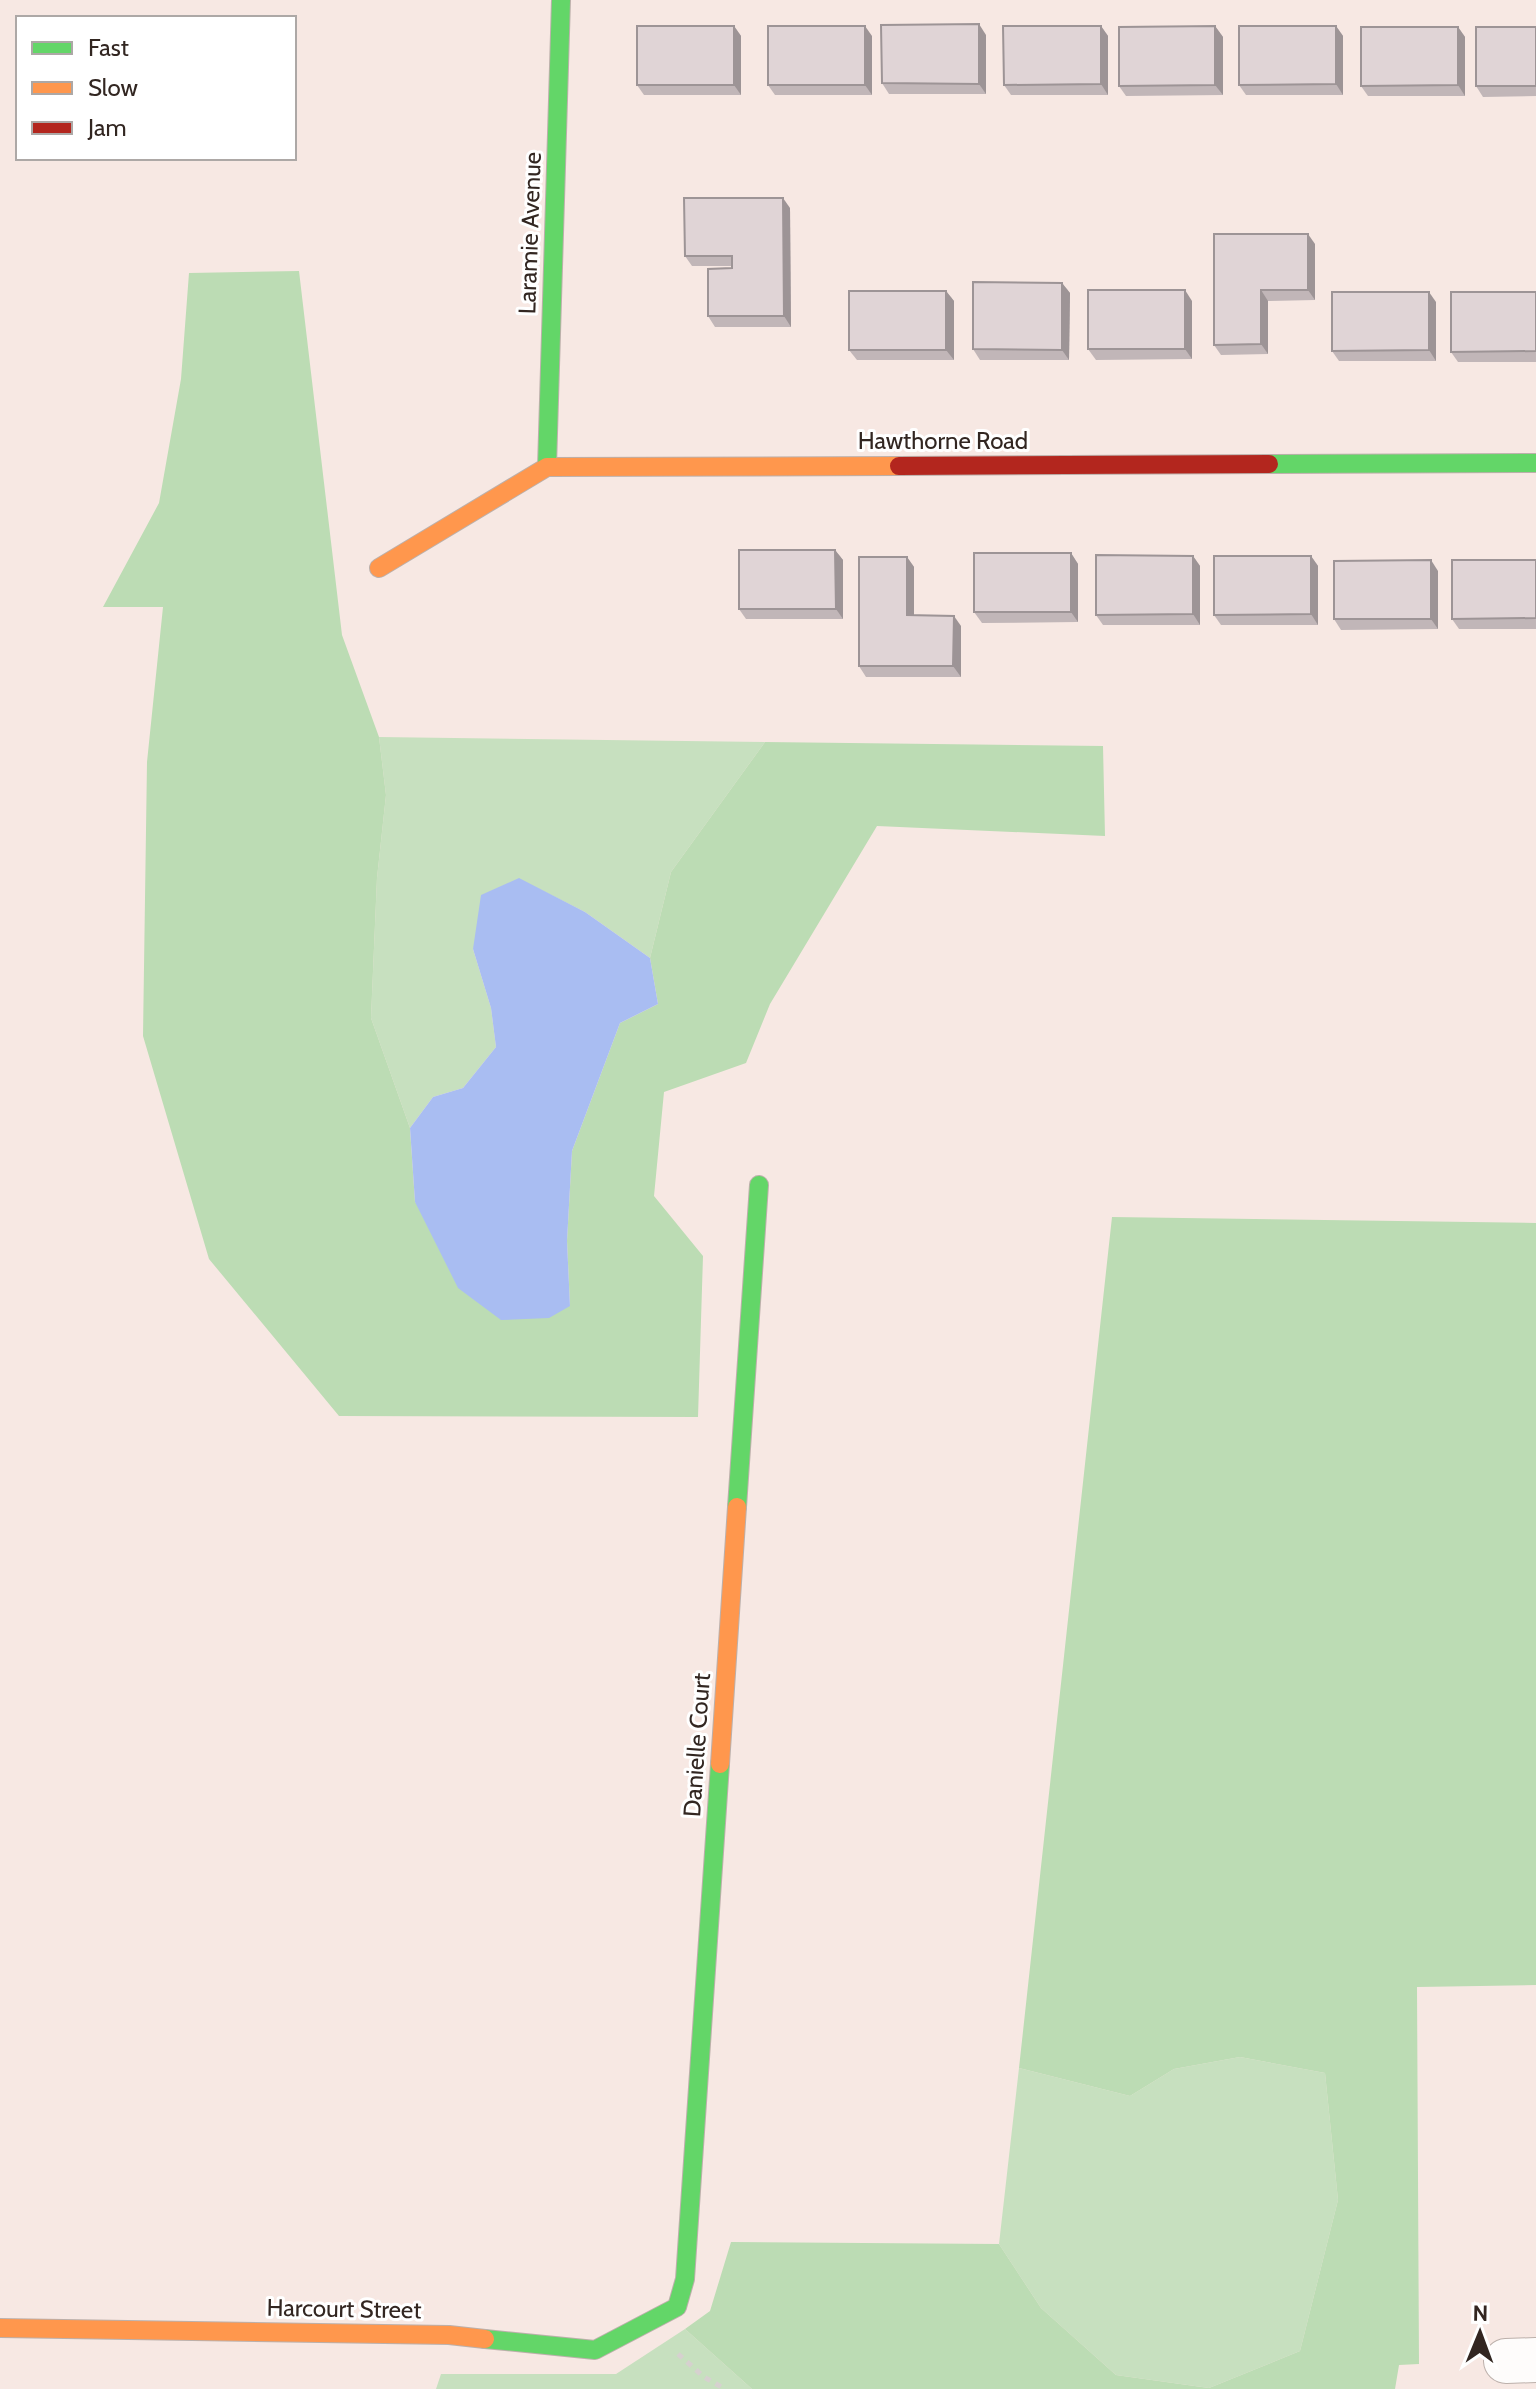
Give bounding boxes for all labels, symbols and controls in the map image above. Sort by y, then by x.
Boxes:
legend [16,16,296,160]
text: Fast [88,33,129,62]
text: Slow [88,73,138,102]
text: Jam [87,113,126,142]
street label: Laramie Avenue [512,151,547,315]
street label: Hawthorne Road [858,426,1028,455]
street label: Danielle Court [677,1672,716,1818]
street label: Harcourt Street [266,2293,422,2324]
north arrow [1440,2293,1520,2373]
text: N [1472,2300,1488,2327]

